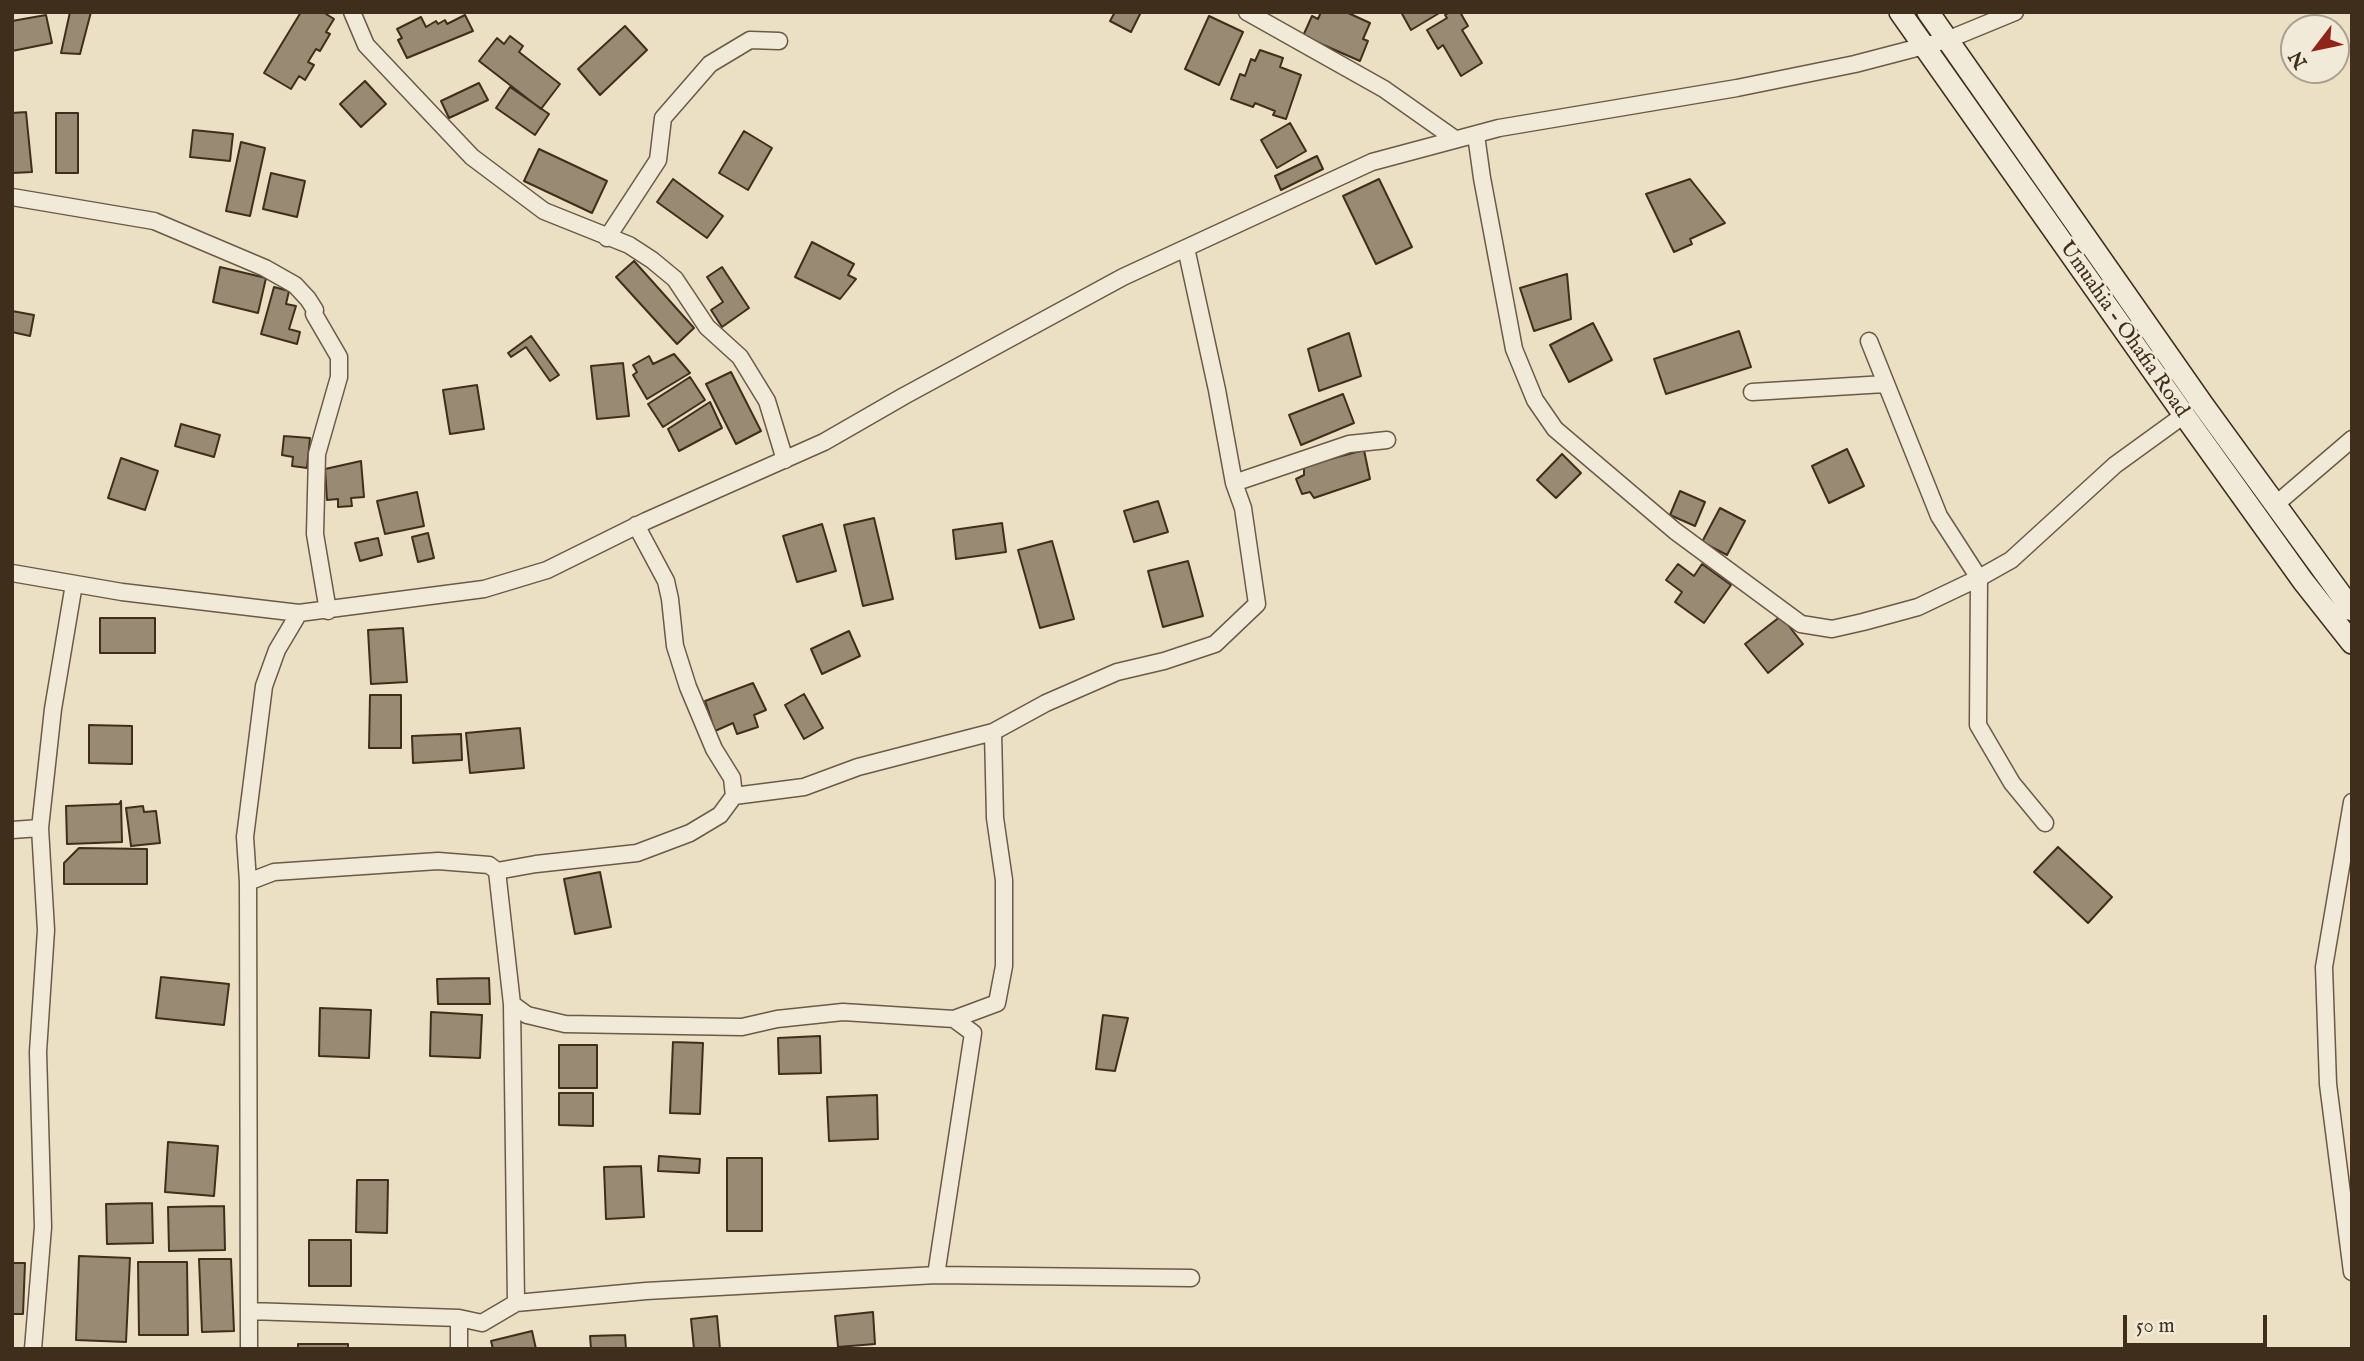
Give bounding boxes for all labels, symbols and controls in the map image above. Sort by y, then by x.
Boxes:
north arrow [2280,14,2350,84]
text: N [2284,46,2313,72]
street label: Umuahia - Ohafia Road [2053,237,2193,423]
scale bar [2126,1302,2270,1346]
text: 50 m [2136,1313,2175,1340]

